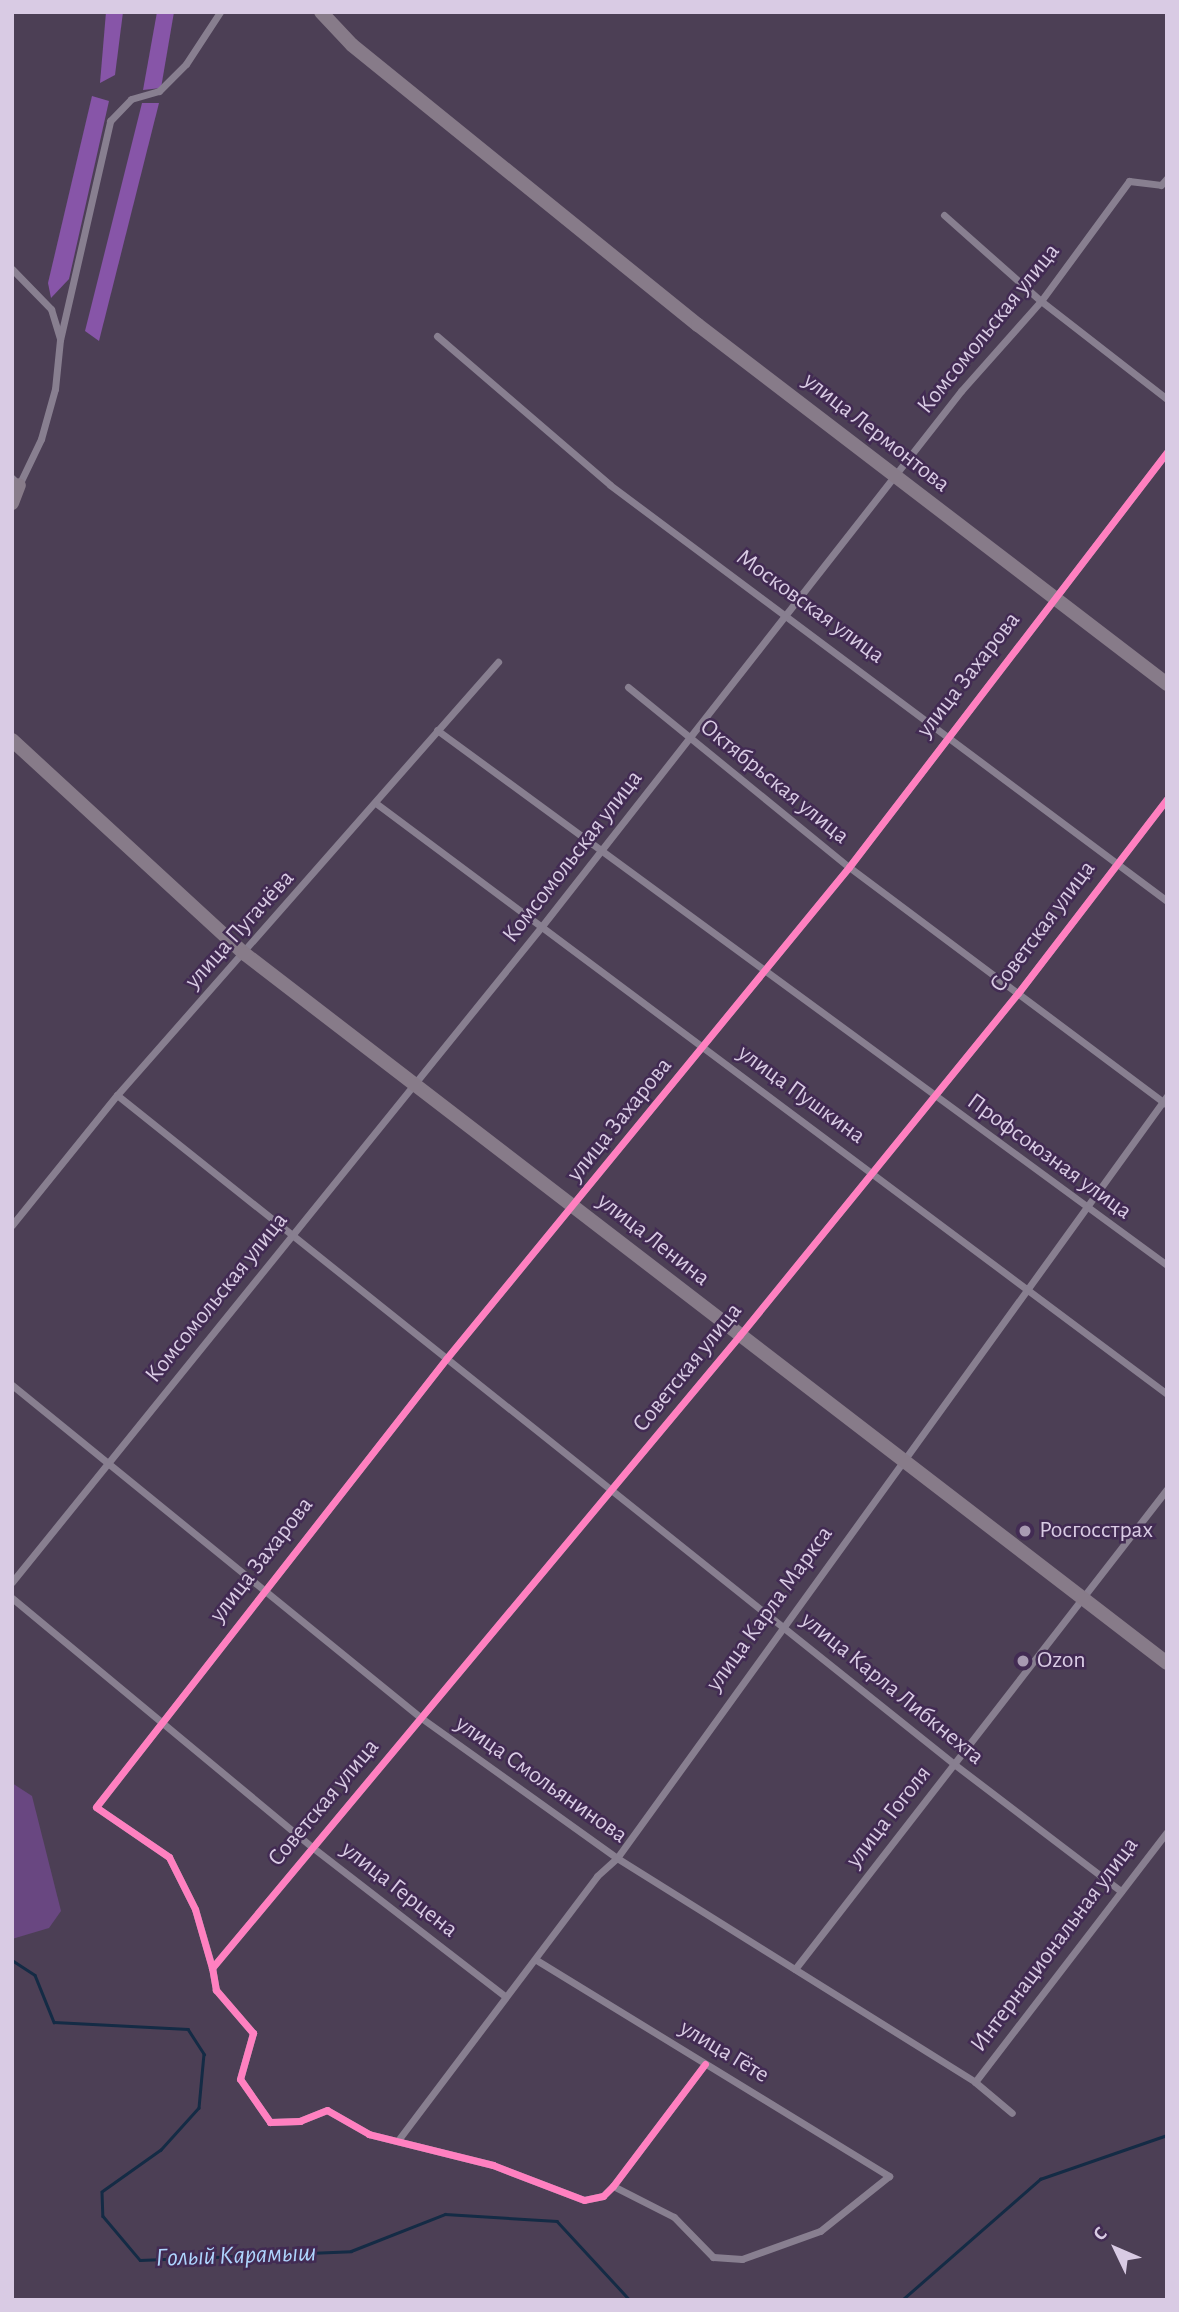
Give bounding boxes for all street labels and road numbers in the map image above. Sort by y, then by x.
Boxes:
street label: Комсомольская улица [911,238,1067,420]
street label: улица Лермонтова [797,367,955,499]
street label: Московская улица [730,543,890,671]
street label: улица Захарова [911,607,1027,743]
street label: Октябрьская улица [694,713,854,851]
street label: Комсомольская улица [497,765,649,949]
street label: Советская улица [984,855,1102,999]
street label: улица Пугачёва [179,865,301,995]
street label: улица Пушкина [732,1039,870,1151]
street label: улица Захарова [561,1052,679,1188]
street label: Профсоюзная улица [961,1088,1137,1226]
street label: улица Ленина [591,1187,715,1293]
street label: Комсомольская улица [139,1207,295,1389]
street label: Советская улица [627,1298,749,1438]
street label: улица Захарова [204,1492,320,1628]
street label: улица Карла Маркса [700,1521,840,1697]
street label: улица Карла Либкнехта [795,1606,989,1772]
street label: улица Смольянинова [449,1710,633,1850]
street label: Советская улица [262,1733,386,1873]
street label: улица Гоголя [840,1760,938,1874]
street label: Интернациональная улица [965,1832,1145,2058]
street label: улица Герцена [335,1836,463,1944]
street label: улица Гёте [674,2014,774,2090]

